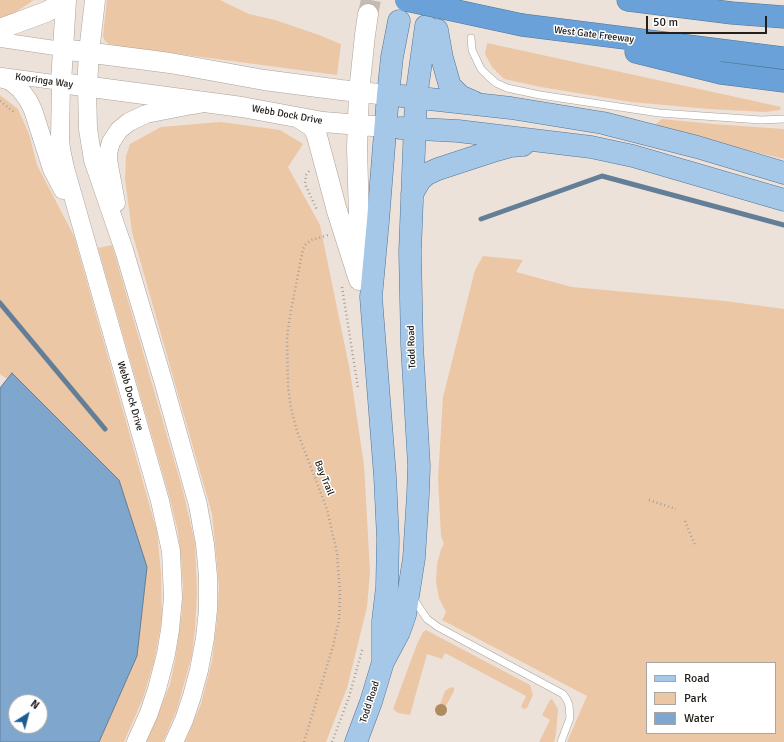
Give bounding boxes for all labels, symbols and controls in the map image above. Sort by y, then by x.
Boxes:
scale bar [648,8,769,34]
text: 50 m [653,15,678,30]
street label: West Gate Freeway [553,24,635,46]
street label: Kooringa Way [14,71,74,91]
street label: Webb Dock Drive [251,103,323,127]
street label: Todd Road [405,325,419,369]
street label: Webb Dock Drive [114,360,146,432]
street label: Bay Trail [312,459,336,497]
legend [646,662,776,734]
text: Road [684,671,710,686]
street label: Todd Road [358,679,382,725]
text: Park [684,691,707,706]
north arrow [8,694,48,734]
text: N [28,697,42,712]
text: Water [684,711,714,726]

